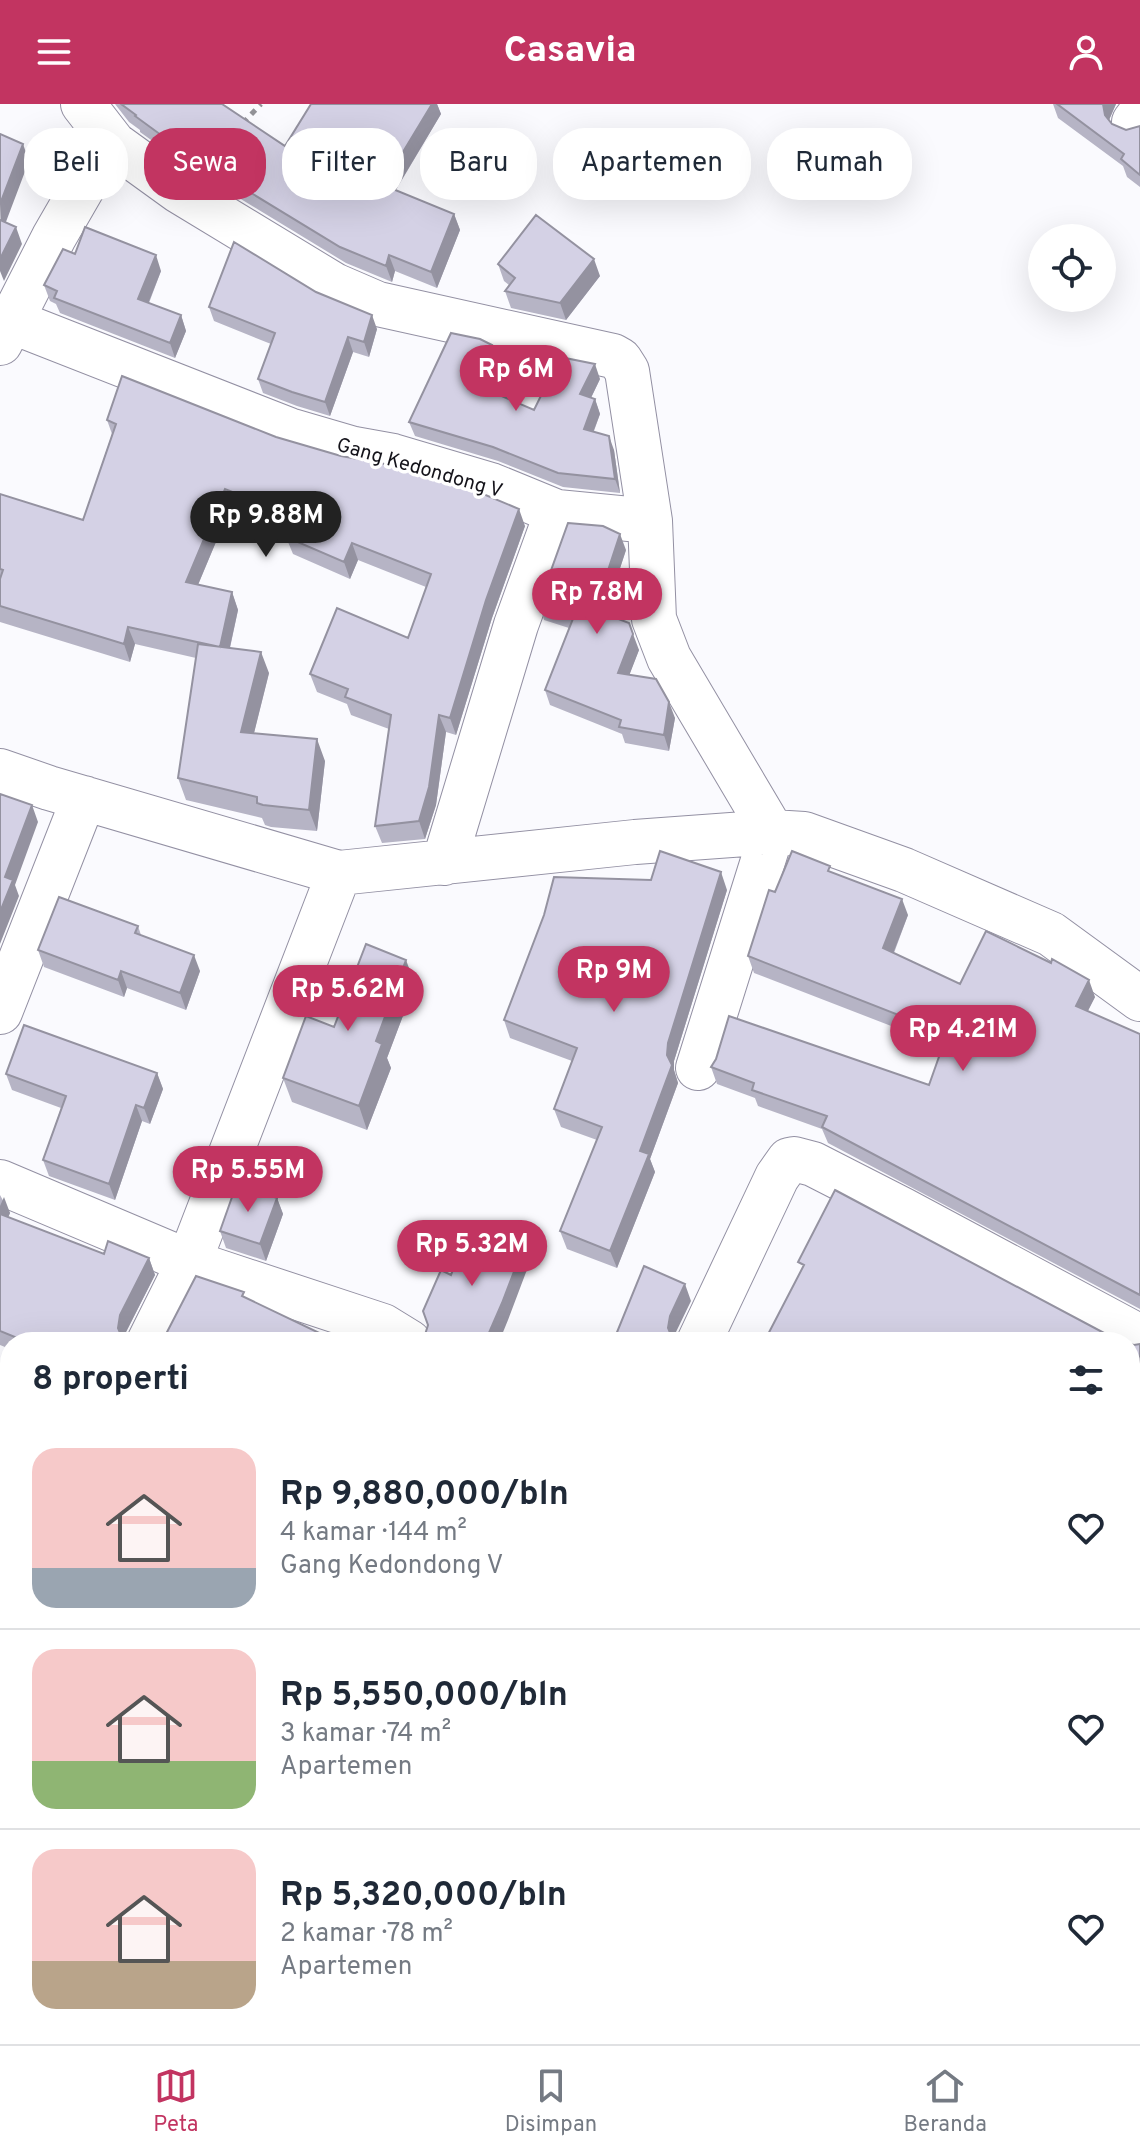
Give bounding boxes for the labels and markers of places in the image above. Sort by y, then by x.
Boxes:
pin: Rp 6M [460,345,572,413]
pin: Rp 9.88M [183,491,349,559]
pin: Rp 7.8M [523,568,671,636]
pin: Rp 9M [558,946,670,1014]
pin: Rp 5.62M [265,965,431,1033]
pin: Rp 4.21M [880,1005,1046,1073]
pin: Rp 5.55M [165,1146,331,1214]
pin: Rp 5.32M [389,1220,555,1288]

